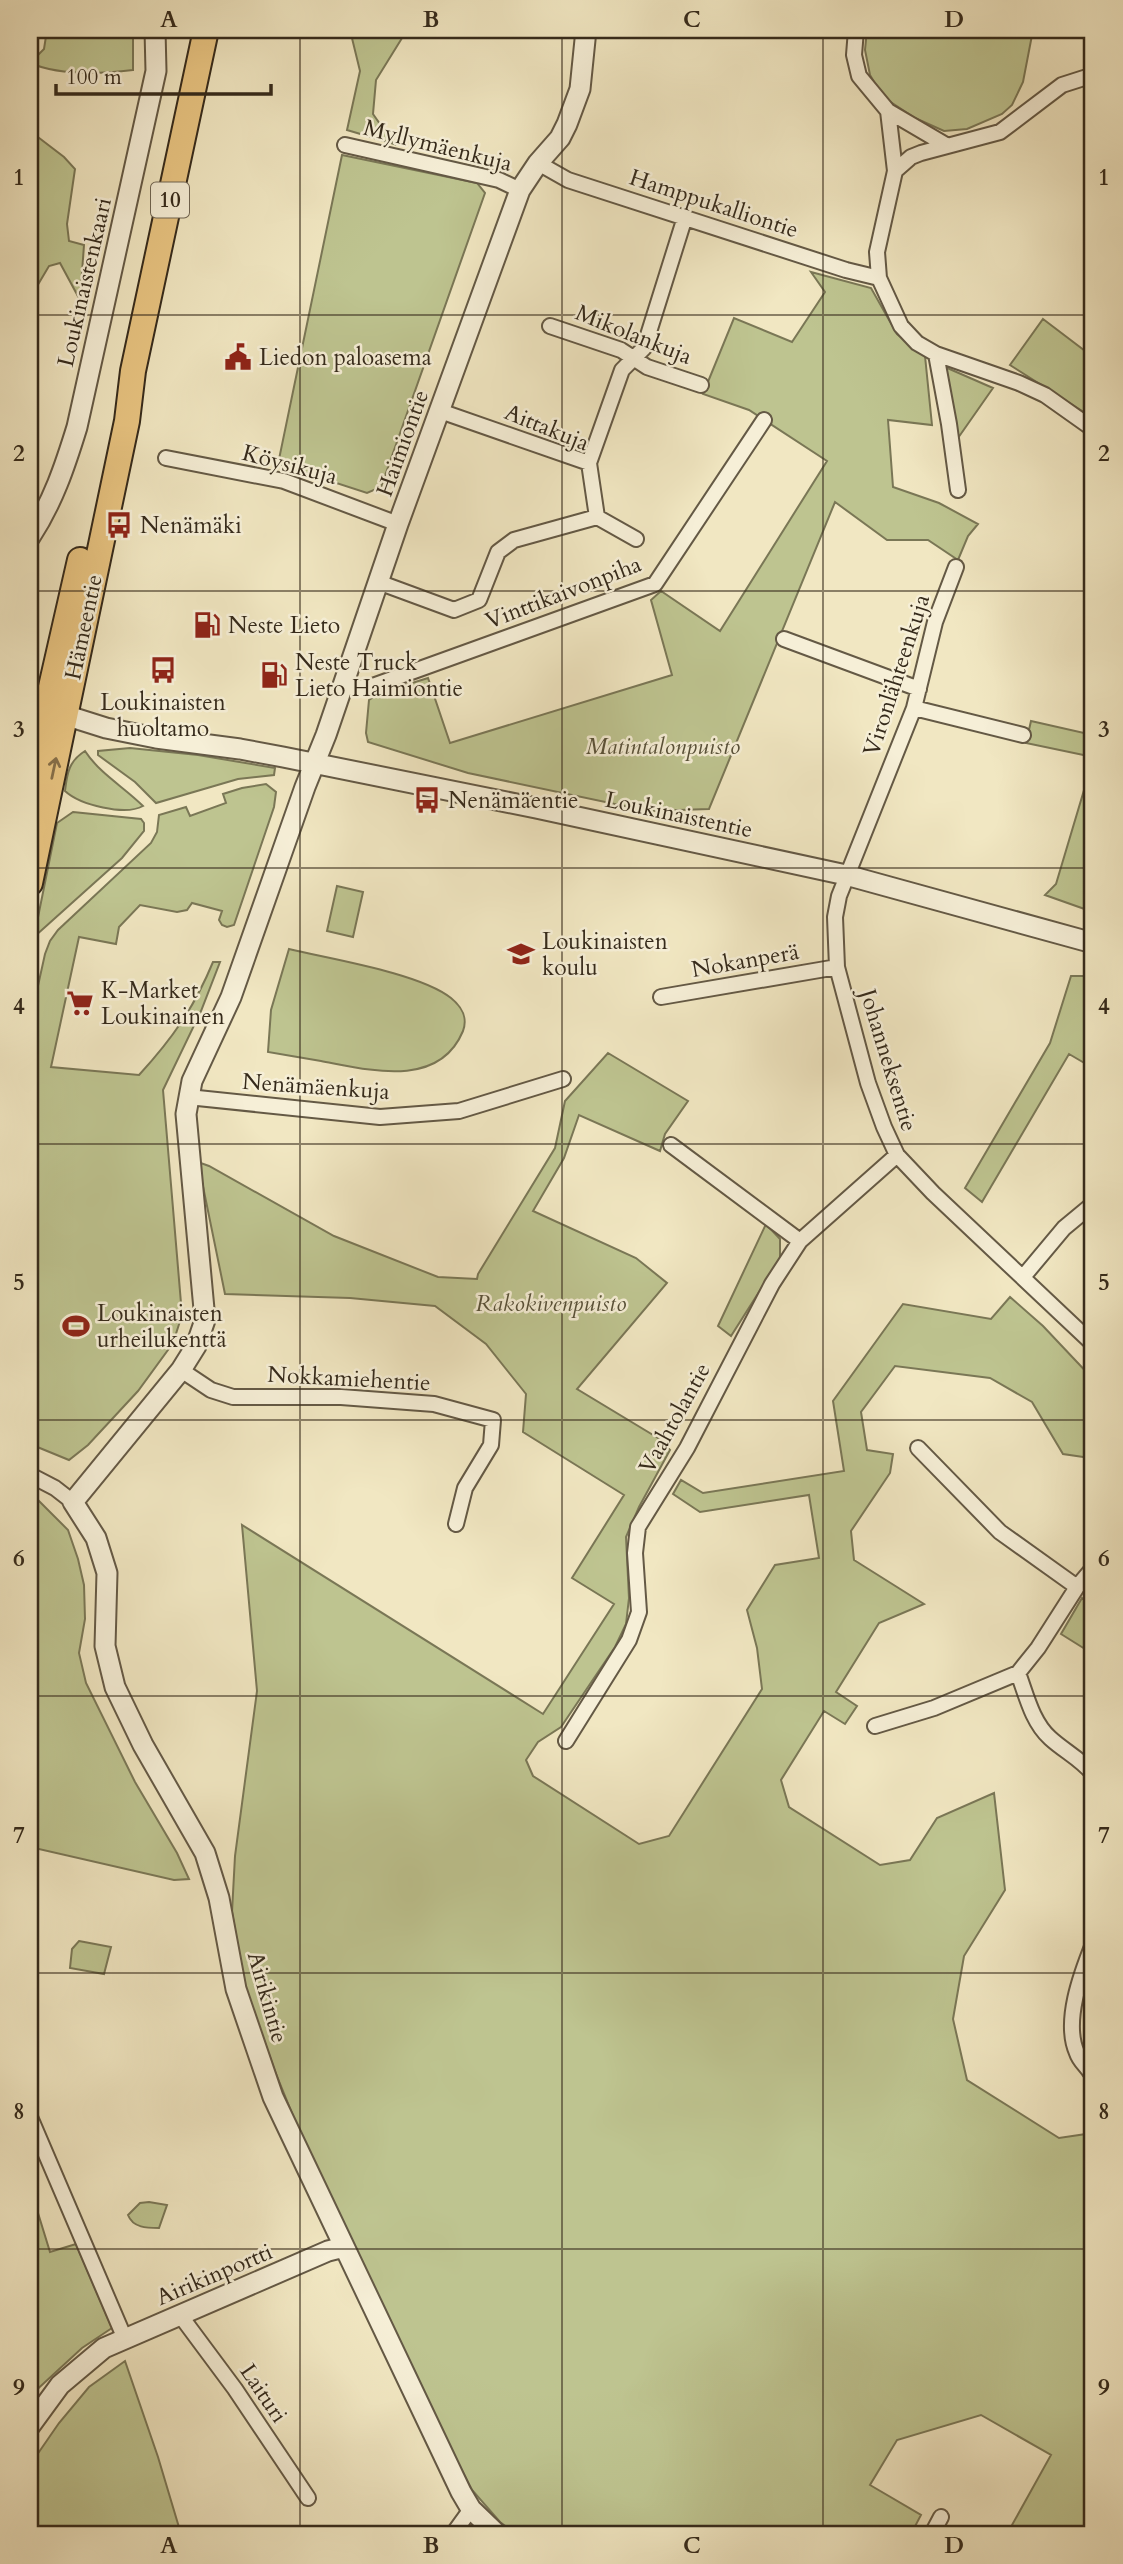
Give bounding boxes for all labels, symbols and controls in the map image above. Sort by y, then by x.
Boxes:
text: A [160,4,178,35]
text: B [423,4,439,35]
text: C [683,4,701,35]
text: D [944,4,964,35]
scale bar [56,52,271,96]
text: 100 m [66,63,122,92]
street label: Myllymäenkuja [360,112,515,179]
text: 1 [13,162,25,193]
street label: Hamppukalliontie [625,162,802,245]
text: 1 [1098,162,1110,193]
road number: 10 [151,182,189,218]
street label: Loukinaistenkaari [50,194,119,370]
street label: Mikolankuja [571,297,697,372]
public building icon: Liedon paloasema [223,342,253,372]
place label: Liedon paloasema [259,342,432,373]
street label: Haimiontie [369,386,436,501]
street label: Aittakuja [500,396,594,458]
street label: Köysikuja [239,437,341,492]
text: 2 [13,438,25,469]
text: 2 [1098,438,1110,469]
bus stop icon: Nenämäki [104,510,134,540]
place label: Nenämäki [140,510,242,541]
street label: Vinttikaivonpiha [481,548,646,636]
street label: Hämeentie [57,572,110,683]
street label: Vironlähteenkuja [856,590,937,760]
fuel station icon: Neste Lieto [192,610,222,640]
place label: Neste Lieto [228,610,340,641]
place label: Neste Truck Lieto Haimiontie [295,647,463,704]
bus stop icon: Loukinaisten huoltamo [148,655,178,685]
fuel station icon: Neste Truck Lieto Haimiontie [259,660,289,690]
place label: Loukinaisten huoltamo [100,687,226,744]
text: 3 [13,714,25,745]
text: 3 [1098,714,1110,745]
park label: Matintalonpuisto [586,731,740,762]
one-way arrow [47,757,61,780]
street label: Loukinaistentie [602,784,755,845]
bus stop icon: Nenämäentie [412,785,442,815]
place label: Nenämäentie [448,785,579,816]
place label: Loukinaisten koulu [542,926,668,983]
street label: Nokanperä [689,936,801,985]
school or university icon: Loukinaisten koulu [506,939,536,969]
place label: K-Market Loukinainen [101,975,225,1032]
street label: Johanneksentie [851,982,925,1135]
supermarket icon: K-Market Loukinainen [65,988,95,1018]
text: 4 [13,991,25,1022]
text: 4 [1098,991,1110,1022]
street label: Nenämäenkuja [241,1066,391,1107]
text: 5 [13,1267,25,1298]
text: 5 [1098,1267,1110,1298]
park label: Rakokivenpuisto [476,1288,627,1319]
place label: Loukinaisten urheilukenttä [97,1298,227,1355]
sports icon: Loukinaisten urheilukenttä [61,1311,91,1341]
street label: Vaahtolantie [631,1357,718,1479]
street label: Nokkamiehentie [267,1359,431,1398]
text: 6 [13,1543,25,1574]
text: 6 [1098,1543,1110,1574]
text: 7 [13,1820,25,1851]
text: 7 [1098,1820,1110,1851]
street label: Airikintie [240,1948,295,2046]
text: 8 [13,2096,25,2127]
text: 8 [1098,2096,1110,2127]
street label: Airikinportti [151,2236,277,2313]
street label: Laituri [233,2358,295,2429]
text: 9 [13,2372,25,2403]
text: 9 [1098,2372,1110,2403]
text: A [160,2530,178,2561]
text: B [423,2530,439,2561]
text: C [683,2530,701,2561]
text: D [944,2530,964,2561]

